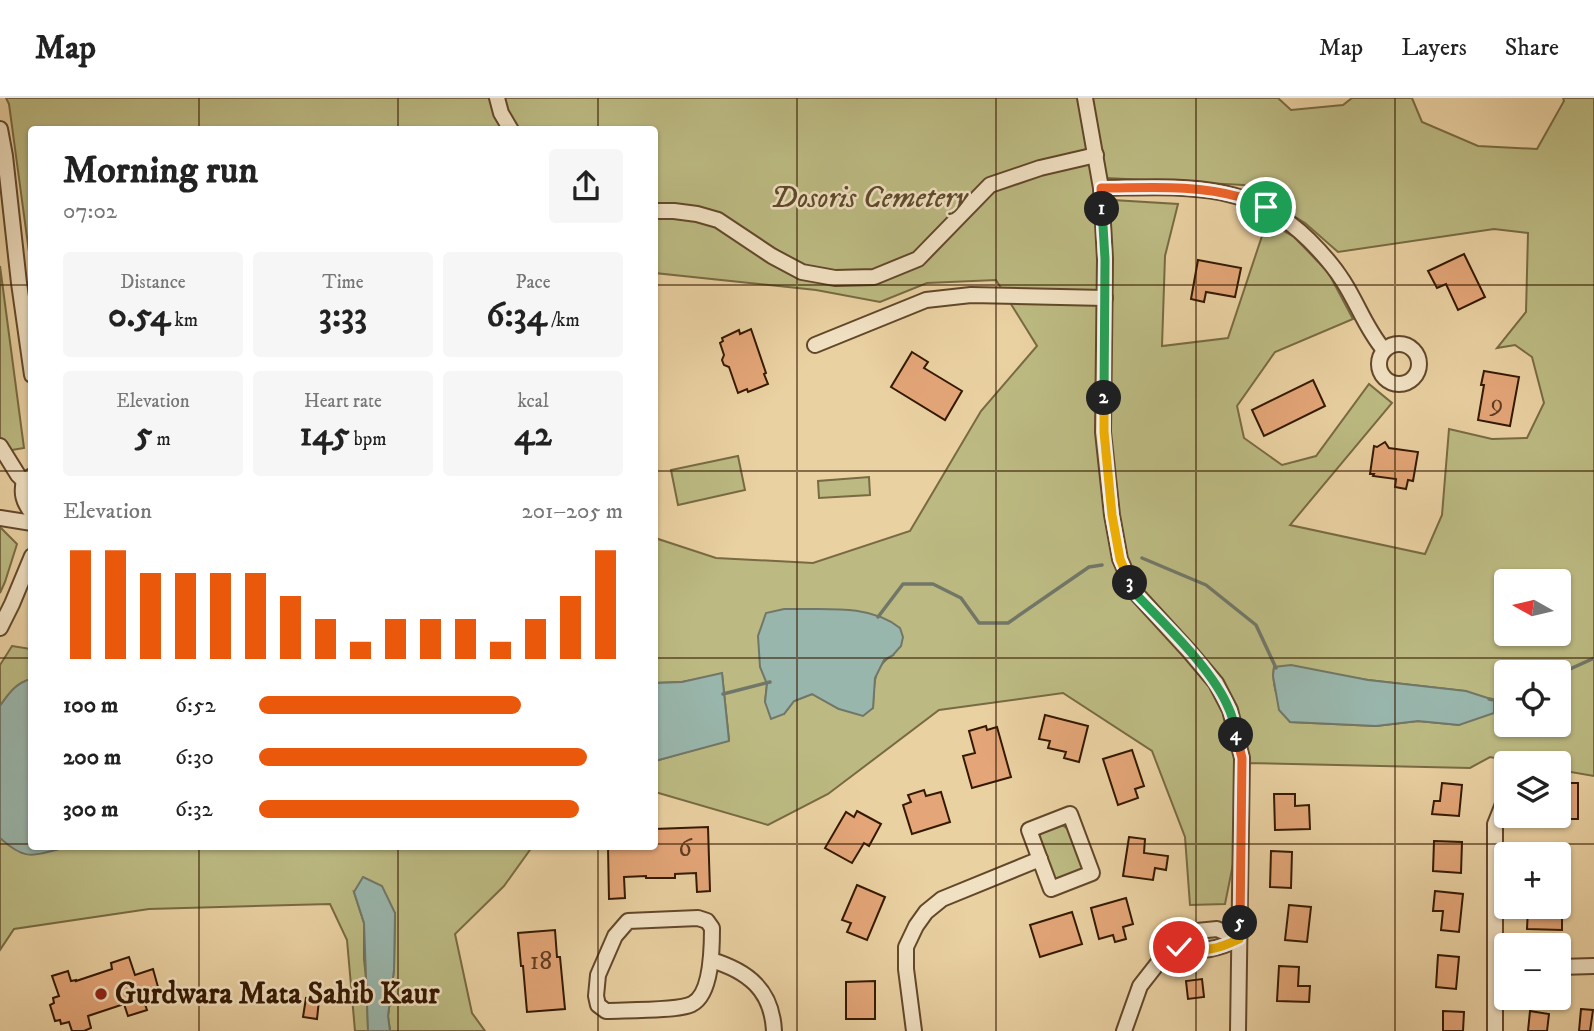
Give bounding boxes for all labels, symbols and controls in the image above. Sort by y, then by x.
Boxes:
text: Map [35,28,96,69]
text: Map [1319,33,1363,63]
text: Layers [1401,33,1467,63]
text: Share [1505,33,1559,63]
text: Morning run [63,147,258,195]
button: share [549,149,623,223]
pin [1236,177,1296,237]
park label: Dosoris Cemetery [771,180,970,217]
icon: arrive [1247,188,1285,226]
pin: 1 [1084,192,1120,226]
text: 07:02 [63,197,117,226]
text: 1 [1098,197,1105,220]
text: Distance [120,271,186,294]
text: Time [322,271,364,294]
text: Pace [515,271,551,294]
text: 0.54 [108,294,170,338]
text: 3:33 [319,294,367,338]
text: 6:34 [486,294,547,338]
text: km [170,309,198,332]
text: /km [547,309,580,332]
pin: 2 [1086,380,1122,416]
text: 2 [1099,386,1108,409]
house number: 9 [1489,387,1503,420]
text: Elevation [116,390,190,413]
text: Heart rate [304,390,382,413]
text: kcal [517,390,549,413]
text: 5 [135,413,153,457]
text: 145 [300,413,350,457]
text: 42 [514,413,552,457]
text: m [153,428,171,451]
text: bpm [350,428,386,451]
text: Elevation [63,497,152,526]
text: 201–205 m [522,497,623,526]
pin: 3 [1112,566,1148,601]
north arrow [1494,569,1572,646]
map controls [1494,569,1571,1010]
text: 3 [1126,571,1133,594]
button: locate [1494,660,1571,737]
text: 100 m [63,691,118,720]
text: 6:52 [175,691,216,720]
pin: 4 [1218,718,1254,752]
text: 4 [1230,723,1241,746]
text: 200 m [63,743,121,772]
text: 6:30 [175,743,214,772]
button: layers [1494,751,1571,828]
text: 300 m [63,795,119,824]
text: 6:32 [175,795,213,824]
house number: 6 [678,832,693,865]
button: + [1494,842,1571,919]
pin: 5 [1222,906,1258,940]
text: 5 [1235,911,1244,934]
pin [1149,917,1209,977]
icon: check [1160,928,1198,966]
button: − [1494,933,1571,1010]
house number: 18 [530,945,552,978]
place label: Gurdwara Mata Sahib Kaur [115,976,440,1013]
marker: Gurdwara Mata Sahib Kaur [93,986,109,1002]

